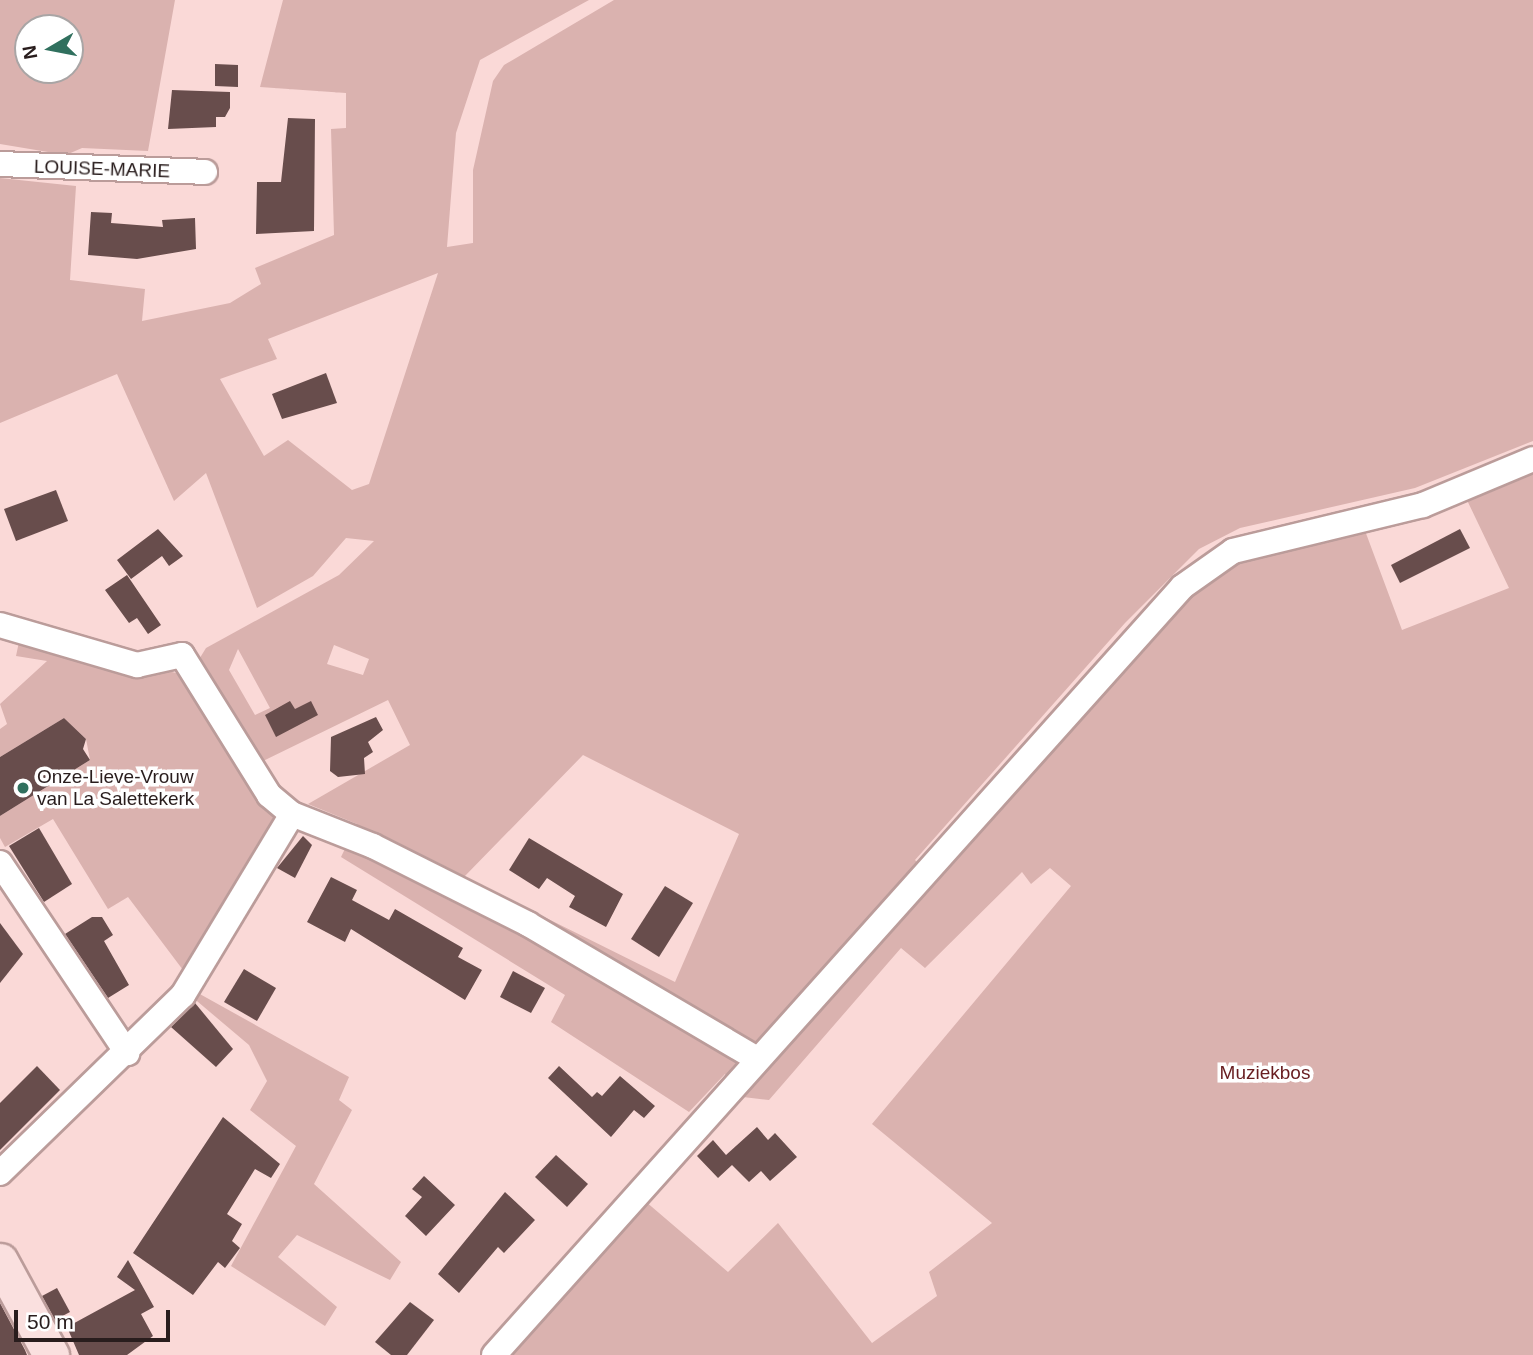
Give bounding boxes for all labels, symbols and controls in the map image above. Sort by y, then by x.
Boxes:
north arrow [14,14,84,84]
text: N [18,44,41,61]
street label: LOUISE-MARIE [34,155,170,183]
place label: Onze-Lieve-Vrouw van La Salettekerk [37,766,194,810]
marker: Onze-Lieve-Vrouw van La Salettekerk [15,780,31,796]
park label: Muziekbos [1220,1062,1310,1084]
scale bar [18,1296,173,1340]
text: 50 m [27,1310,74,1333]

